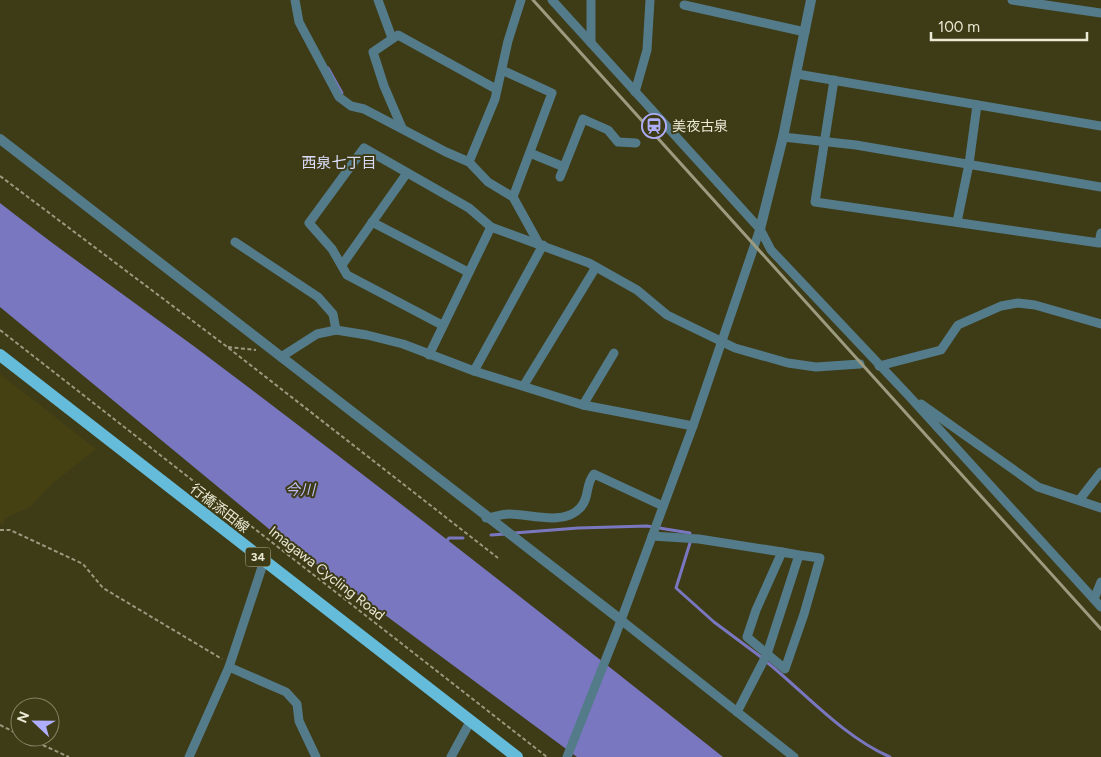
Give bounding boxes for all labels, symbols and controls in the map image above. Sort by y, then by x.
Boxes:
scale bar [931,10,1087,42]
text: 100 m [938,18,980,36]
station icon: 美夜古泉 [641,113,667,139]
place label: 美夜古泉 [672,118,728,135]
district label: 西泉七丁目 [301,154,377,172]
street label: 行橋添田線 [187,480,253,537]
water label: 今川 [285,481,317,499]
street label: Imagawa Cycling Road [265,523,388,624]
road number: 34 [246,548,270,566]
north arrow [10,697,60,747]
text: N [14,709,33,726]

